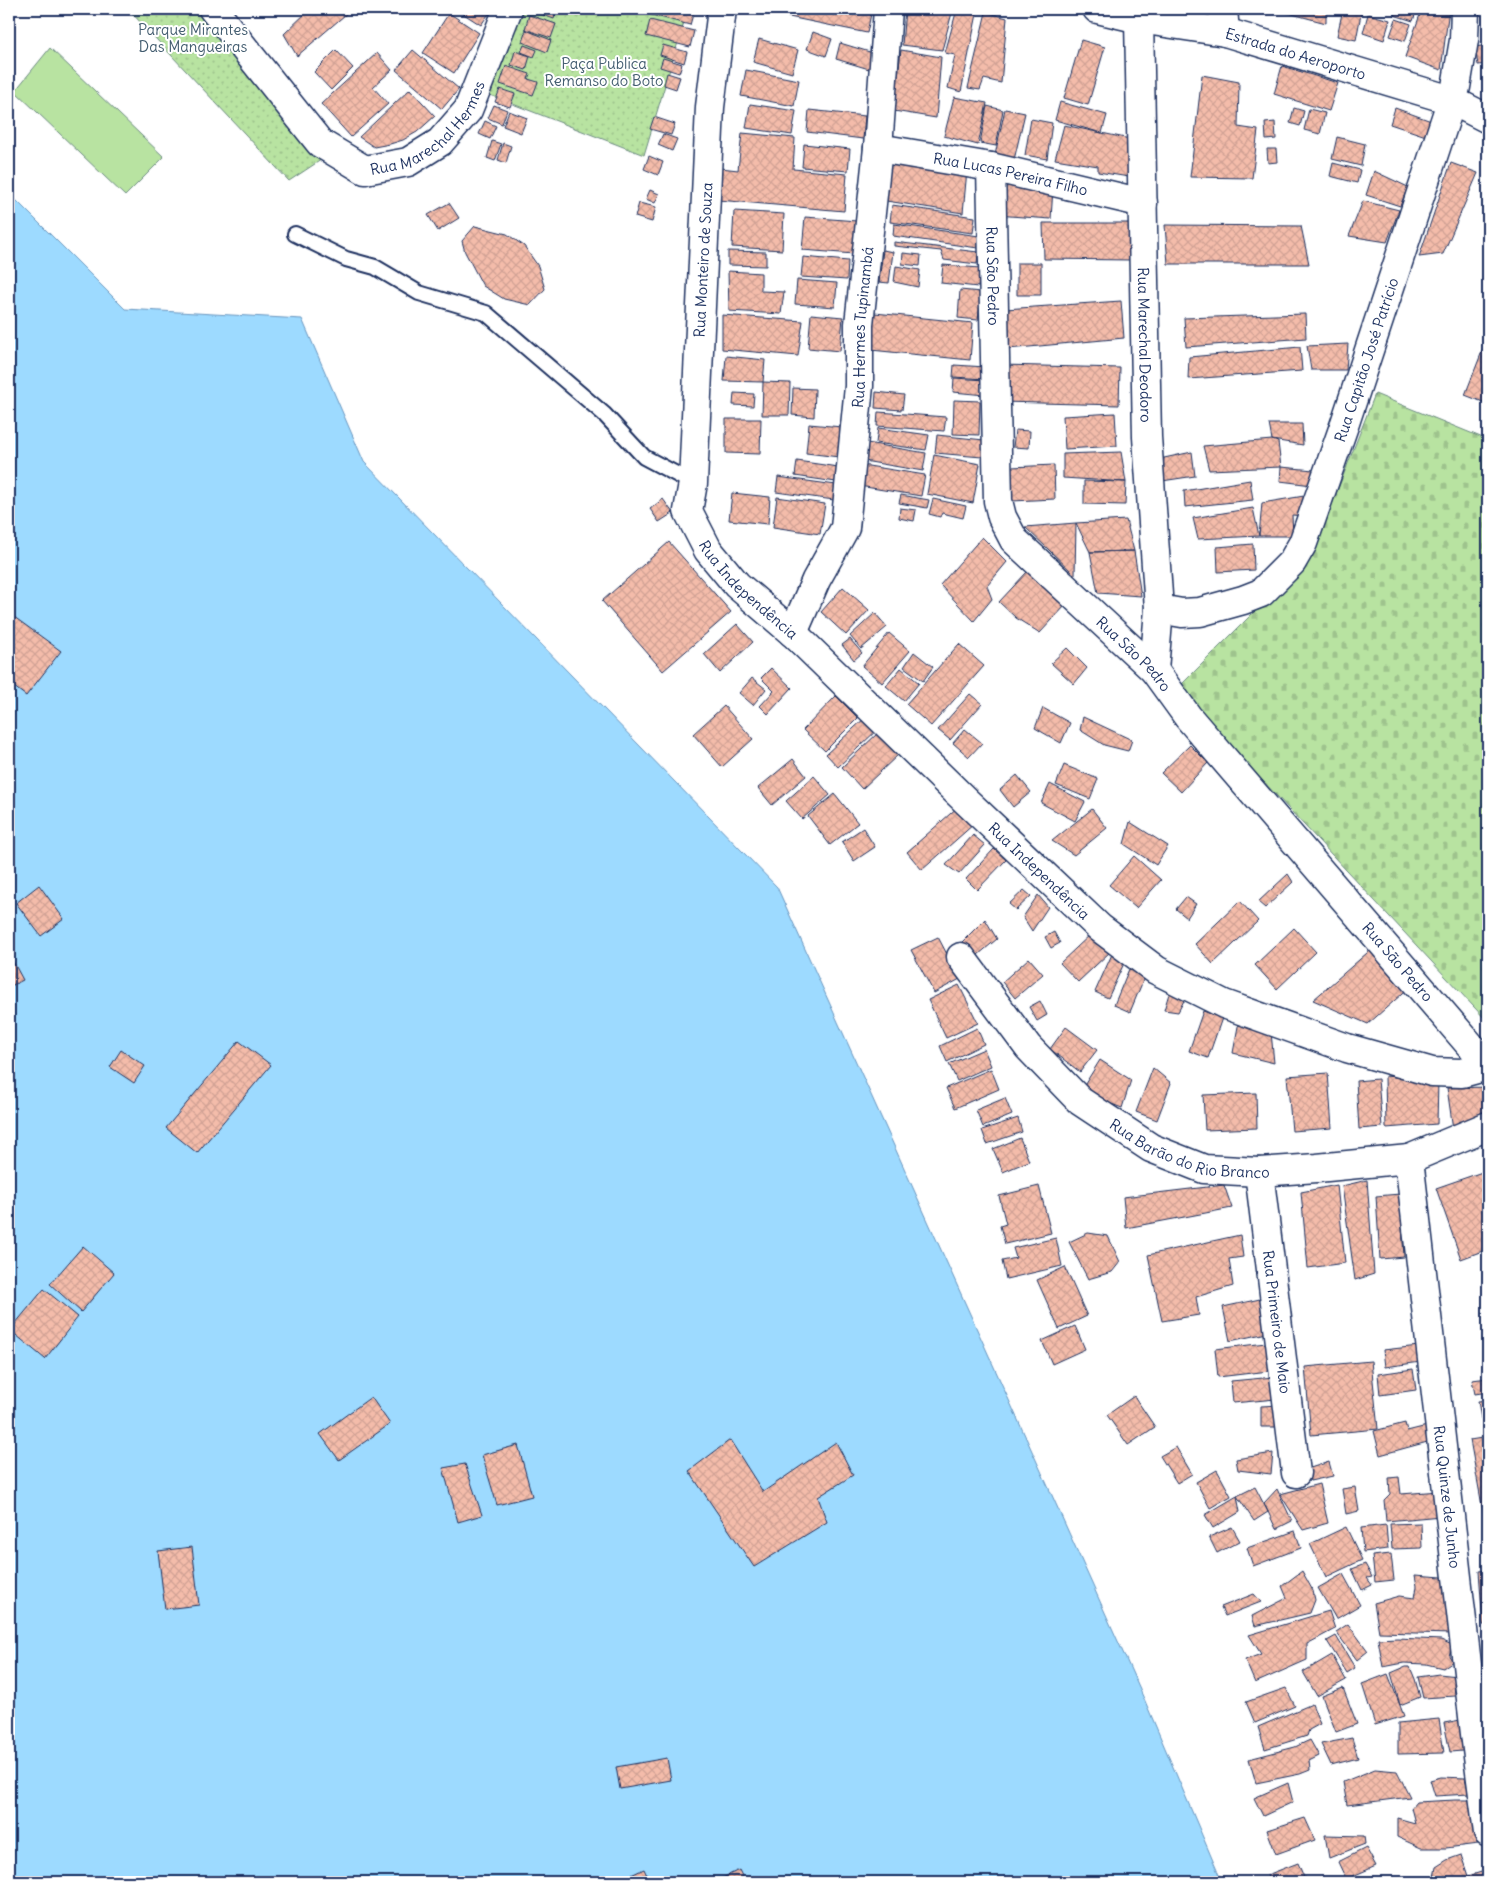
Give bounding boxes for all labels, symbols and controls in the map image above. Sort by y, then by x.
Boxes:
park label: Parque Mirantes Das Mangueiras [138,20,248,56]
street label: Estrada do Aeroporto [1223,23,1368,83]
park label: Paça Publica Remanso do Boto [545,54,664,90]
street label: Rua Marechal Hermes [368,78,488,178]
street label: Rua Lucas Pereira Filho [932,148,1090,199]
street label: Rua Monteiro de Souza [689,182,717,338]
street label: Rua São Pedro [983,226,1004,326]
street label: Rua Hermes Tupinambá [847,245,877,409]
street label: Rua Marechal Deodoro [1134,267,1156,423]
street label: Rua Capitão José Patrício [1330,275,1402,444]
street label: Rua Independência [695,537,802,643]
street label: Rua São Pedro [1093,612,1176,695]
street label: Rua Independência [985,818,1095,923]
street label: Rua São Pedro [1359,918,1438,1005]
street label: Rua Barão do Rio Branco [1106,1114,1270,1182]
street label: Rua Primeiro de Maio [1259,1249,1296,1395]
street label: Rua Quinze de Junho [1430,1424,1465,1569]

